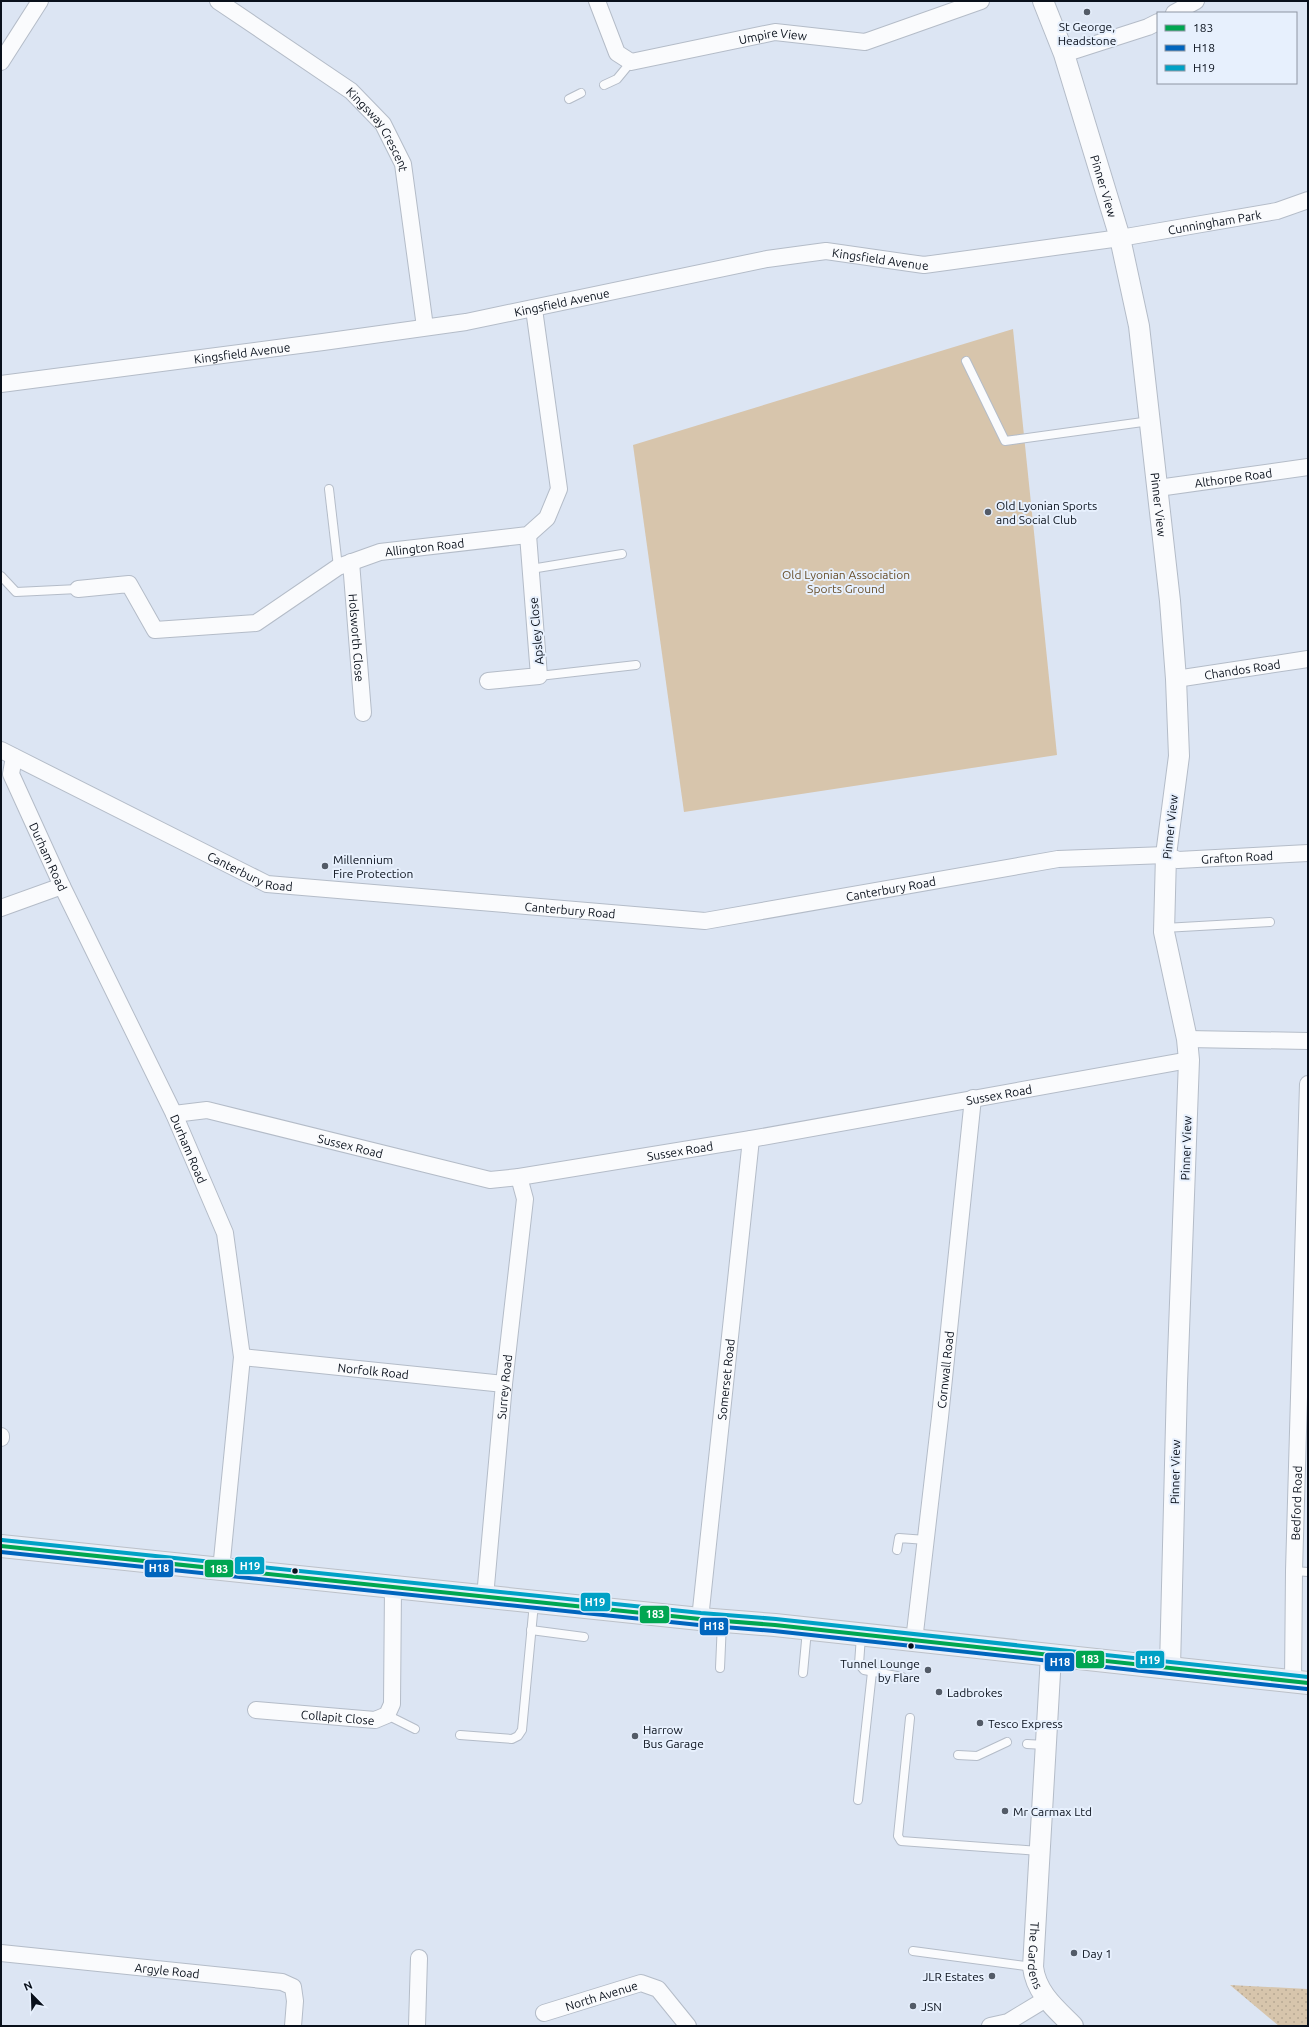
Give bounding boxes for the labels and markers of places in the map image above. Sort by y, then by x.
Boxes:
marker: St George, Headstone [1082,7,1092,17]
place label: St George, Headstone [1058,20,1116,47]
place label: Old Lyonian Sports and Social Club [996,499,1097,526]
marker: Old Lyonian Sports and Social Club [983,507,993,517]
place label: Millennium Fire Protection [333,853,413,880]
marker: Millennium Fire Protection [320,861,330,871]
unlabelled marker [290,1566,300,1576]
unlabelled marker [906,1641,916,1651]
place label: Tunnel Lounge by Flare [840,1657,920,1684]
marker: Tunnel Lounge by Flare [923,1665,933,1675]
place label: Ladbrokes [947,1686,1003,1699]
marker: Ladbrokes [934,1687,944,1697]
place label: Tesco Express [988,1717,1063,1730]
marker: Tesco Express [975,1718,985,1728]
place label: Harrow Bus Garage [643,1723,704,1750]
marker: Harrow Bus Garage [630,1731,640,1741]
place label: Mr Carmax Ltd [1013,1805,1092,1818]
marker: Mr Carmax Ltd [1000,1806,1010,1816]
place label: Day 1 [1082,1947,1112,1960]
marker: Day 1 [1069,1948,1079,1958]
place label: JLR Estates [922,1970,984,1983]
marker: JLR Estates [987,1971,997,1981]
place label: JSN [921,2000,942,2013]
marker: JSN [908,2001,918,2011]

